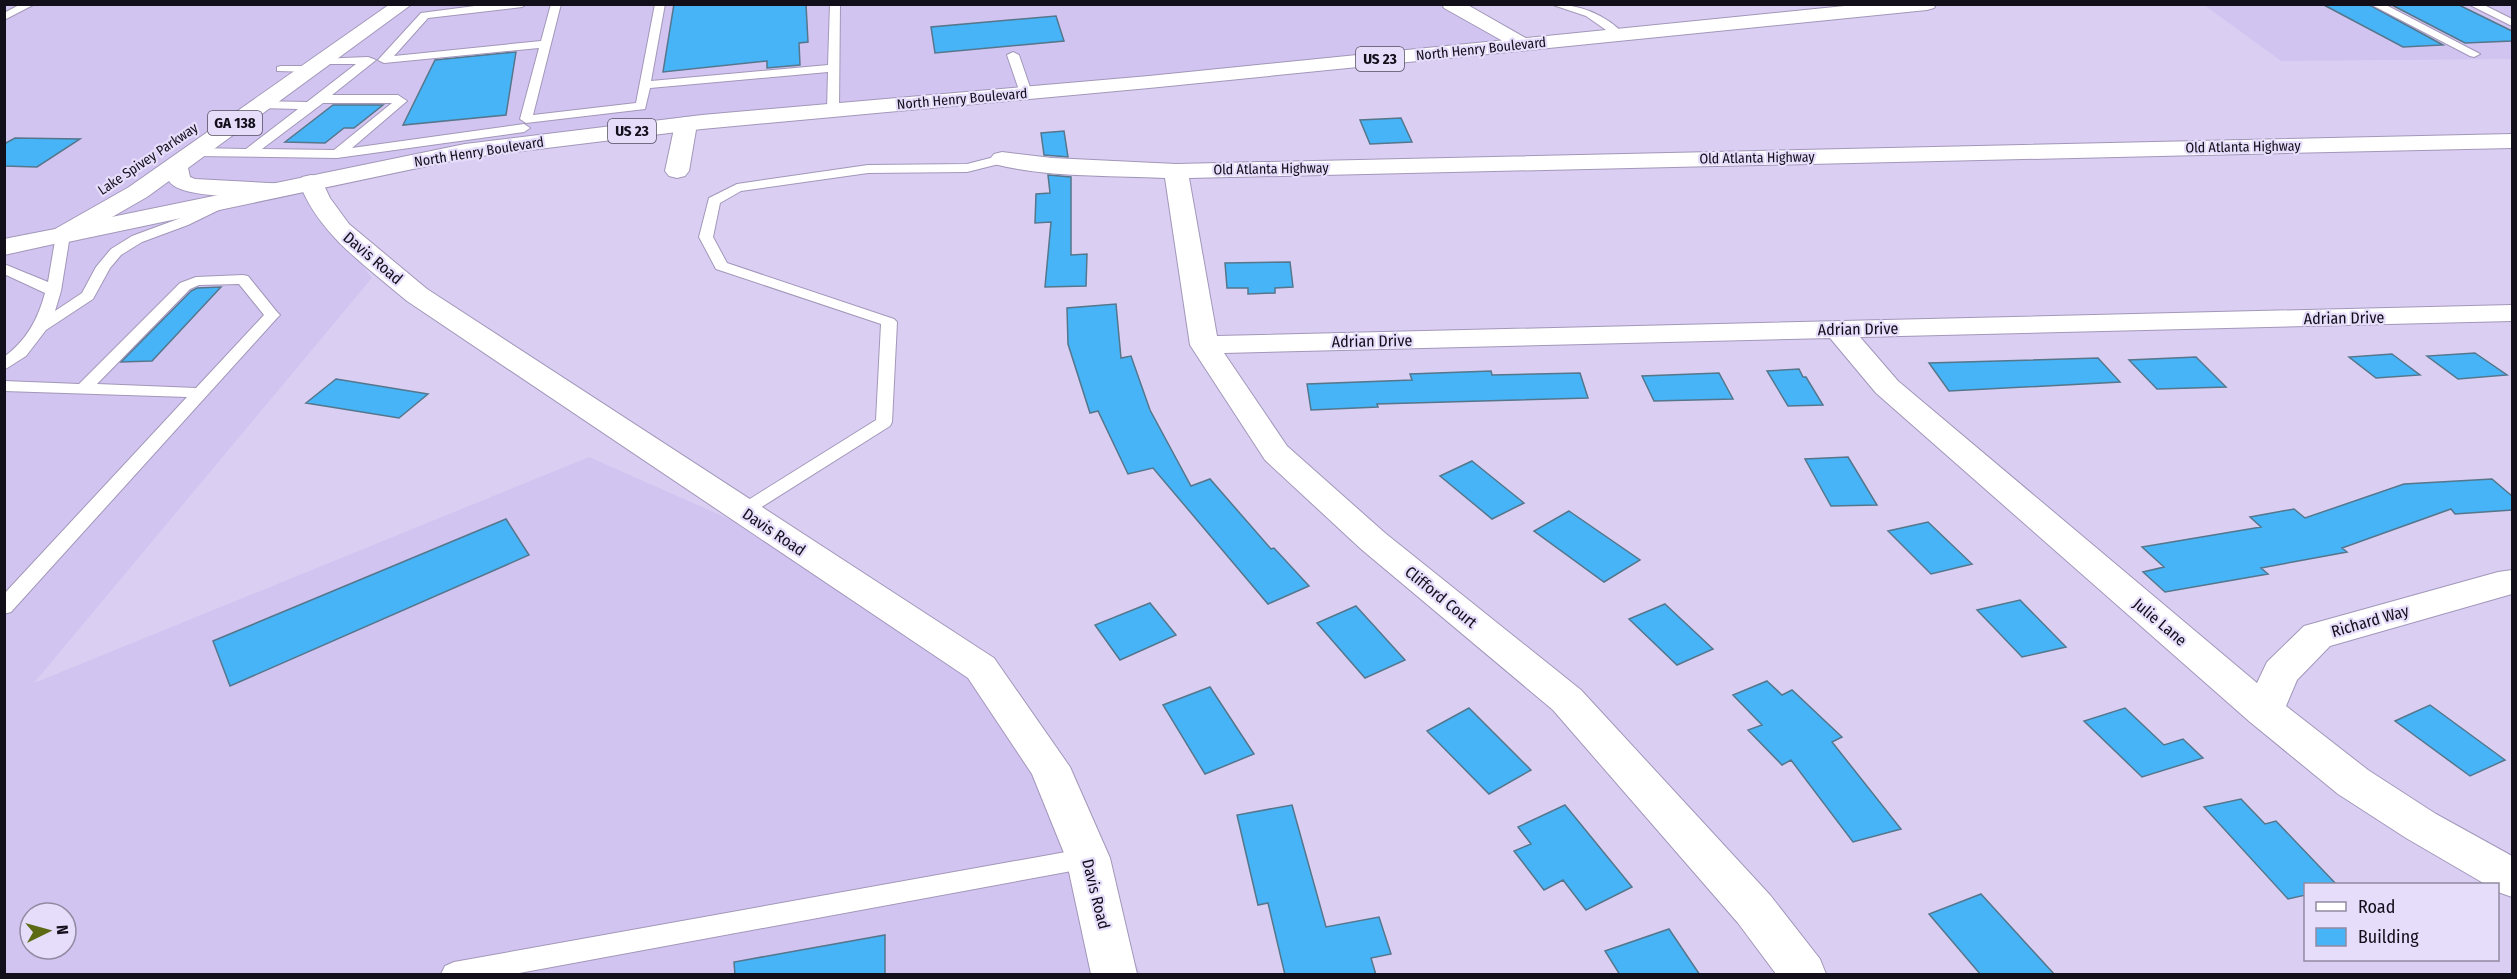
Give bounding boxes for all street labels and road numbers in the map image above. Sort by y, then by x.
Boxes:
street label: North Henry Boulevard [1415,34,1547,64]
road number: US 23 [1356,47,1404,71]
street label: North Henry Boulevard [896,85,1028,113]
road number: GA 138 [208,111,262,135]
street label: Lake Spivey Parkway [95,119,202,199]
road number: US 23 [608,119,656,143]
street label: North Henry Boulevard [413,133,545,171]
street label: Old Atlanta Highway [2185,137,2302,157]
street label: Old Atlanta Highway [1699,148,1816,168]
street label: Old Atlanta Highway [1213,159,1330,179]
street label: Davis Road [339,228,407,288]
street label: Adrian Drive [2304,308,2385,328]
street label: Adrian Drive [1818,319,1899,339]
street label: Adrian Drive [1332,331,1413,351]
street label: Davis Road [739,504,809,560]
street label: Clifford Court [1401,562,1481,632]
street label: Julie Lane [2129,594,2191,650]
street label: Richard Way [2329,601,2412,641]
street label: Davis Road [1078,857,1114,931]

